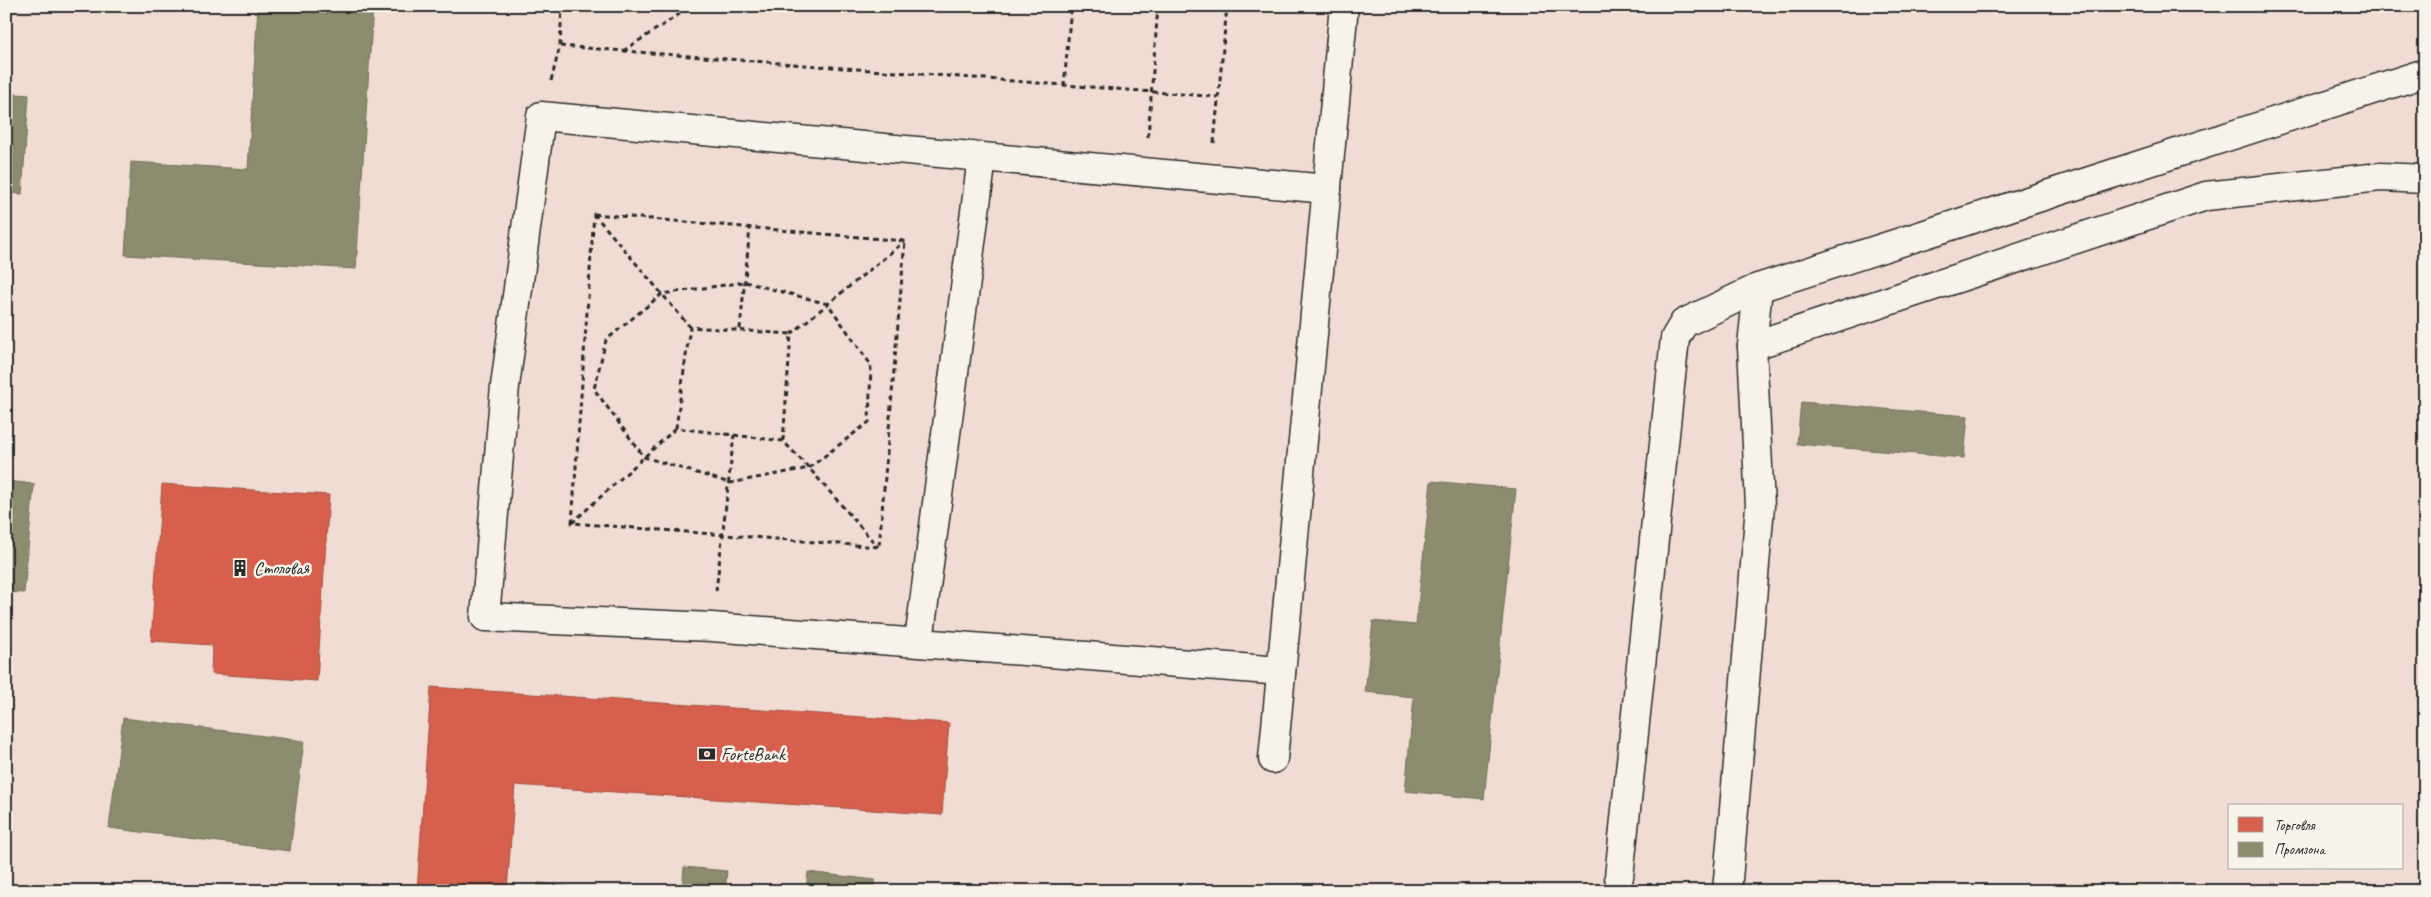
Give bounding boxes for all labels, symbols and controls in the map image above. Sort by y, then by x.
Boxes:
place label: Столовая [254,557,311,579]
building icon: Столовая [230,558,250,578]
place label: ForteBank [721,743,786,765]
bank icon: ForteBank [697,744,717,764]
legend [2228,804,2404,870]
text: Торговля [2274,816,2317,835]
text: Промзона [2274,840,2326,859]

